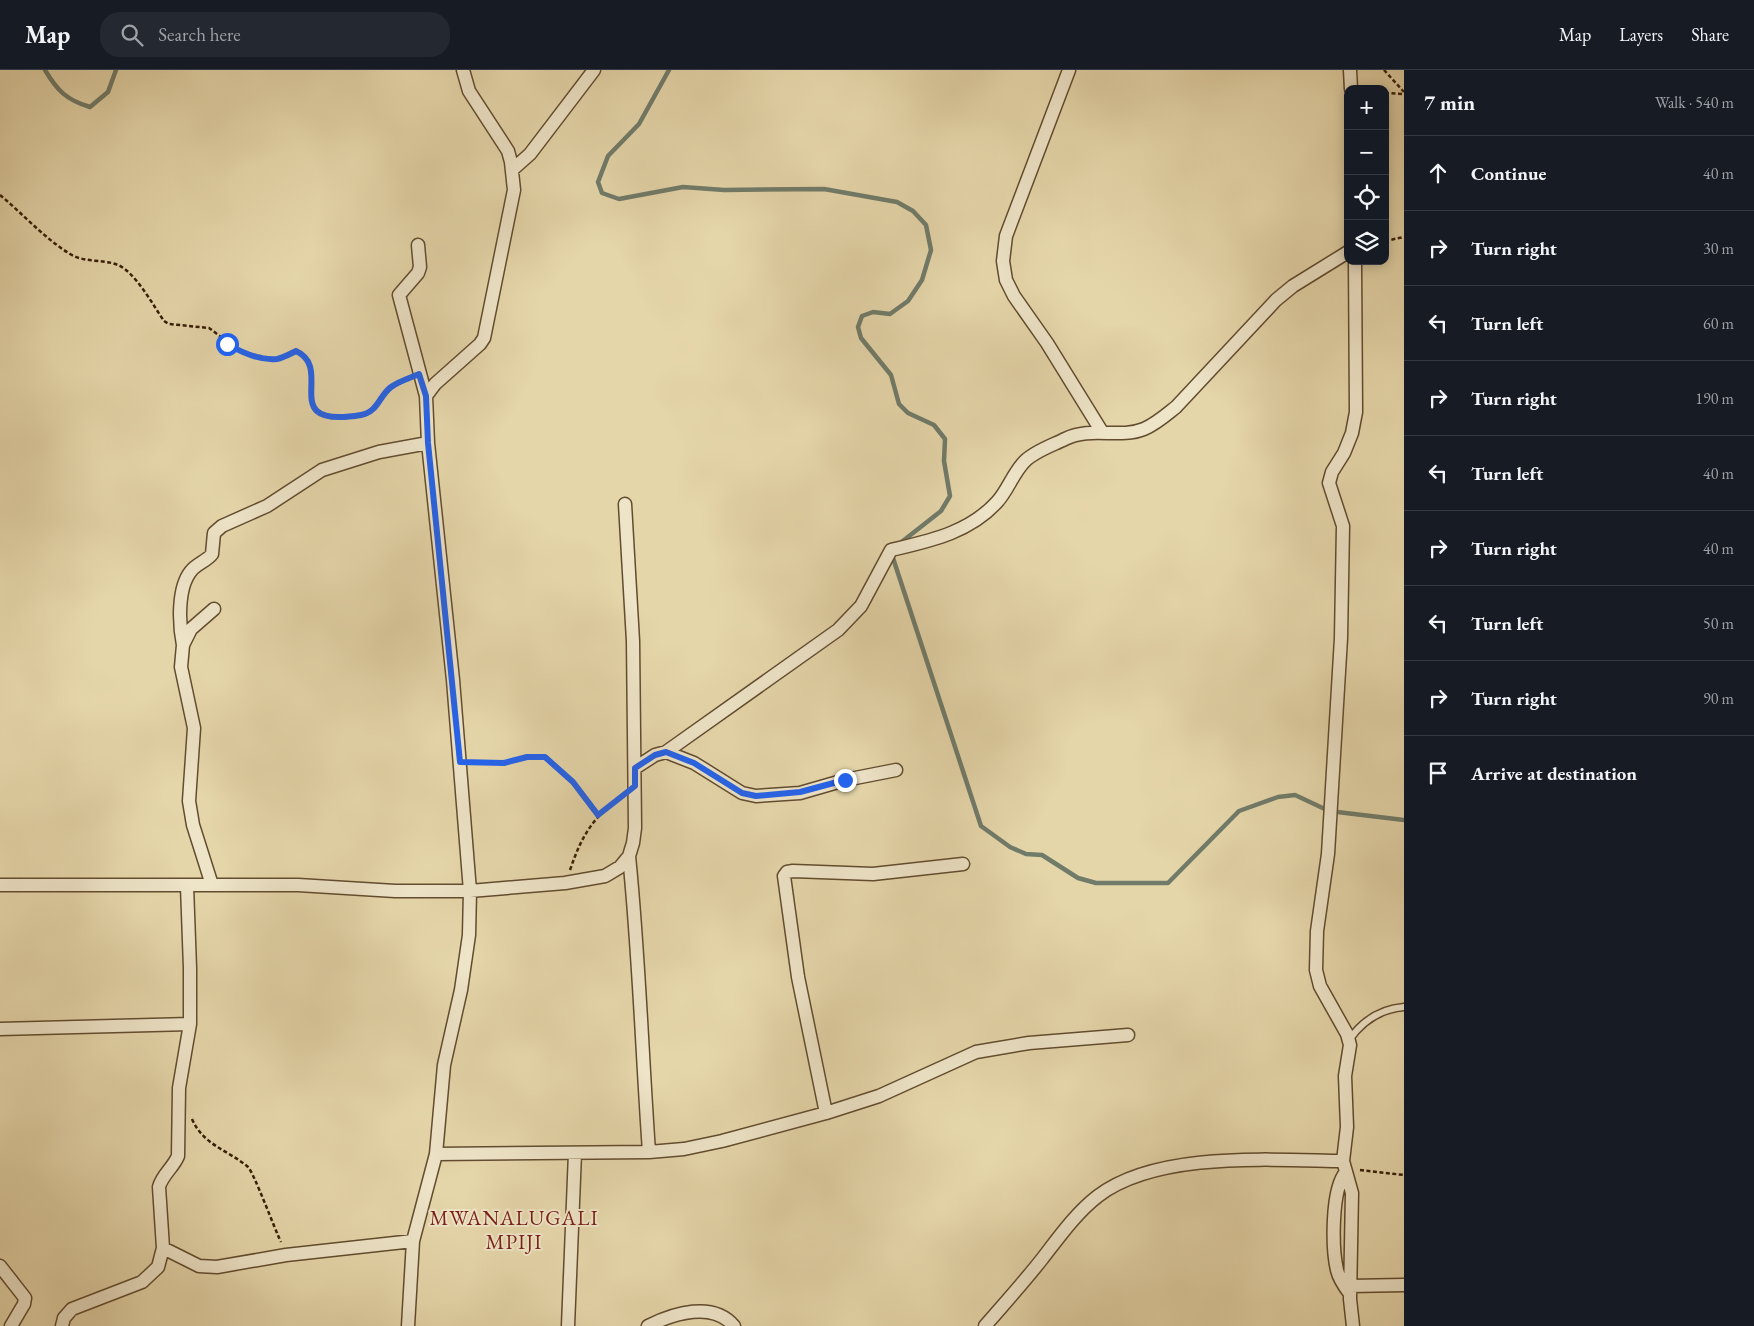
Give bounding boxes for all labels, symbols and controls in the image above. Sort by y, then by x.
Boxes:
search box [100,12,450,57]
text: Map [25,19,70,50]
icon: search [118,21,146,49]
text: Search here [158,22,241,47]
text: Map [1559,23,1591,46]
text: Layers [1619,23,1663,46]
text: Share [1691,23,1729,46]
map controls [1344,85,1389,265]
button: + [1344,85,1389,130]
text: 7 min [1424,89,1475,116]
text: Walk · 540 m [1655,92,1734,113]
button: − [1344,130,1389,175]
icon: ahead [1424,159,1452,187]
text: Continue [1471,161,1546,186]
text: 40 m [1703,163,1734,184]
button: locate [1344,175,1389,220]
button: layers [1344,220,1389,265]
icon: right [1424,234,1452,262]
text: Turn right [1471,236,1557,261]
text: 30 m [1703,238,1734,259]
icon: left [1424,309,1452,337]
text: Turn left [1471,311,1543,336]
text: 60 m [1703,313,1734,334]
route start [216,333,239,356]
icon: right [1424,384,1452,412]
text: Turn right [1471,386,1557,411]
text: 190 m [1695,388,1734,409]
icon: left [1424,459,1452,487]
text: Turn left [1471,461,1543,486]
text: 40 m [1703,463,1734,484]
icon: right [1424,534,1452,562]
text: Turn right [1471,536,1557,561]
text: 40 m [1703,538,1734,559]
icon: left [1424,609,1452,637]
text: Turn left [1471,611,1543,636]
text: 50 m [1703,613,1734,634]
icon: right [1424,684,1452,712]
text: Turn right [1471,686,1557,711]
text: 90 m [1703,688,1734,709]
icon: arrive [1424,759,1452,787]
text: Arrive at destination [1471,761,1637,786]
route end [834,769,857,792]
district label: MWANALUGALI MPIJI [429,1204,599,1255]

